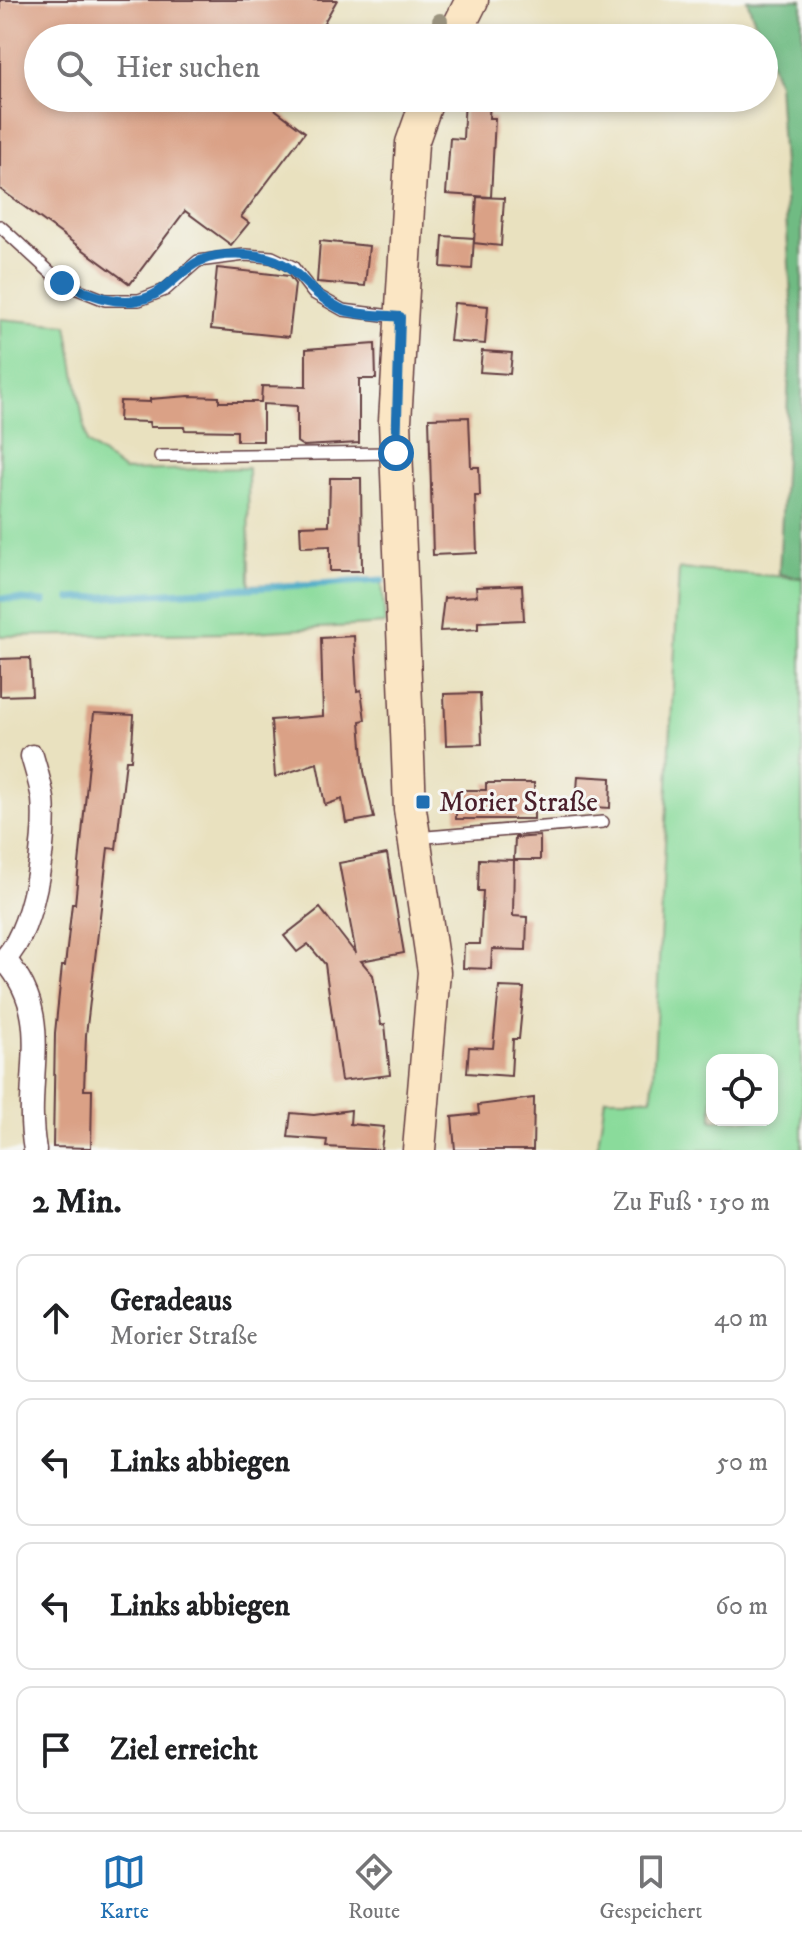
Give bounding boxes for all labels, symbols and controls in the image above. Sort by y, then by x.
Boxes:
search box [24,24,778,112]
icon: search [52,46,96,90]
text: Hier suchen [116,50,260,87]
route end [44,265,80,301]
route start [378,435,414,471]
place label: Morier Straße [439,785,598,820]
marker: Morier Straße [414,793,432,811]
map controls [706,1054,778,1126]
button: locate [706,1054,778,1126]
text: 2 Min. [32,1181,122,1223]
text: Zu Fuß · 150 m [613,1186,770,1219]
text: Geradeaus [110,1283,232,1320]
icon: ahead [34,1296,78,1340]
text: 40 m [714,1302,768,1335]
text: Morier Straße [110,1320,258,1353]
icon: left [34,1440,78,1484]
text: Links abbiegen [110,1444,290,1481]
text: 50 m [716,1446,768,1479]
icon: left [34,1584,78,1628]
text: Links abbiegen [110,1588,290,1625]
text: 60 m [715,1590,768,1623]
icon: arrive [34,1728,78,1772]
text: Ziel erreicht [110,1732,258,1769]
tab: Karte [100,1850,149,1925]
tab: Route [348,1850,400,1925]
tab: Gespeichert [599,1850,702,1925]

